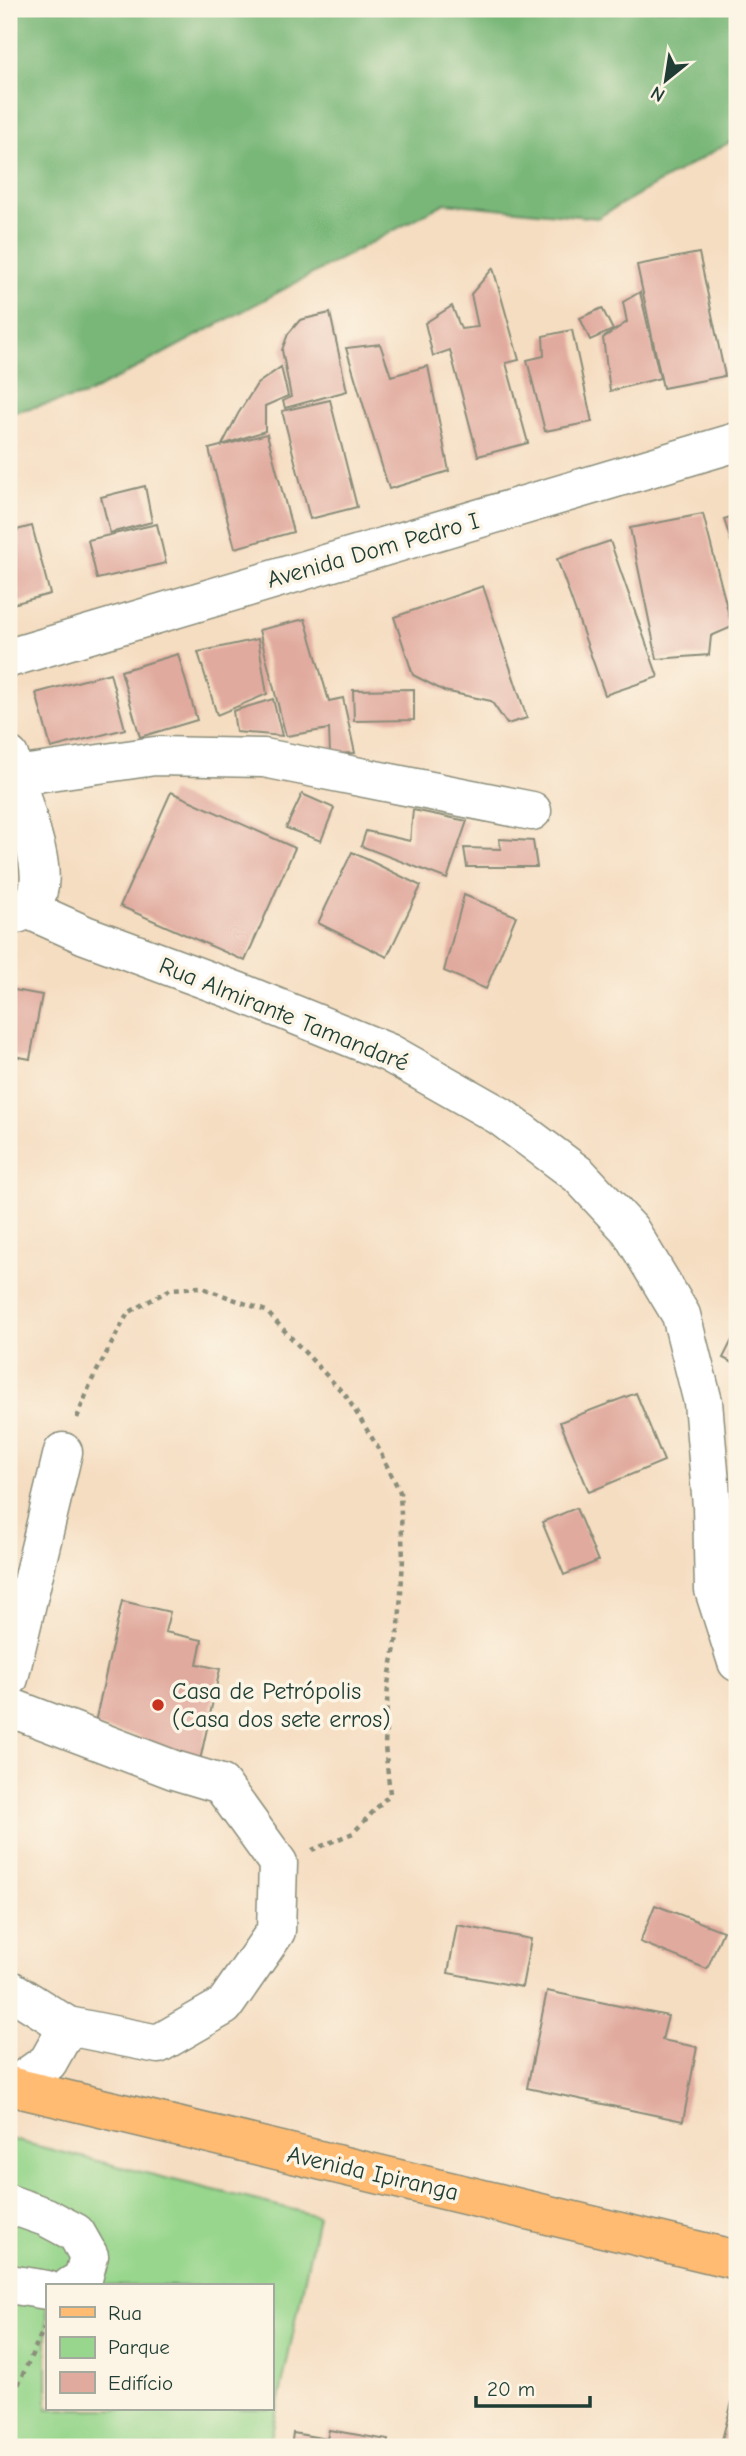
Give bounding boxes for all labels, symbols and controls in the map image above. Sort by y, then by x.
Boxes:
north arrow [630,46,700,116]
text: N [647,81,669,106]
street label: Avenida Dom Pedro I [264,506,482,594]
street label: Rua Almirante Tamandaré [155,951,413,1077]
place label: Casa de Petrópolis (Casa dos sete erros) [172,1677,391,1733]
marker: Casa de Petrópolis (Casa dos sete erros) [150,1697,166,1713]
street label: Avenida Ipiranga [285,2140,461,2206]
legend [46,2284,273,2410]
text: Rua [108,2301,142,2325]
text: Parque [108,2335,170,2359]
scale bar [476,2365,590,2409]
text: Edifício [108,2371,173,2395]
text: 20 m [487,2377,535,2401]

